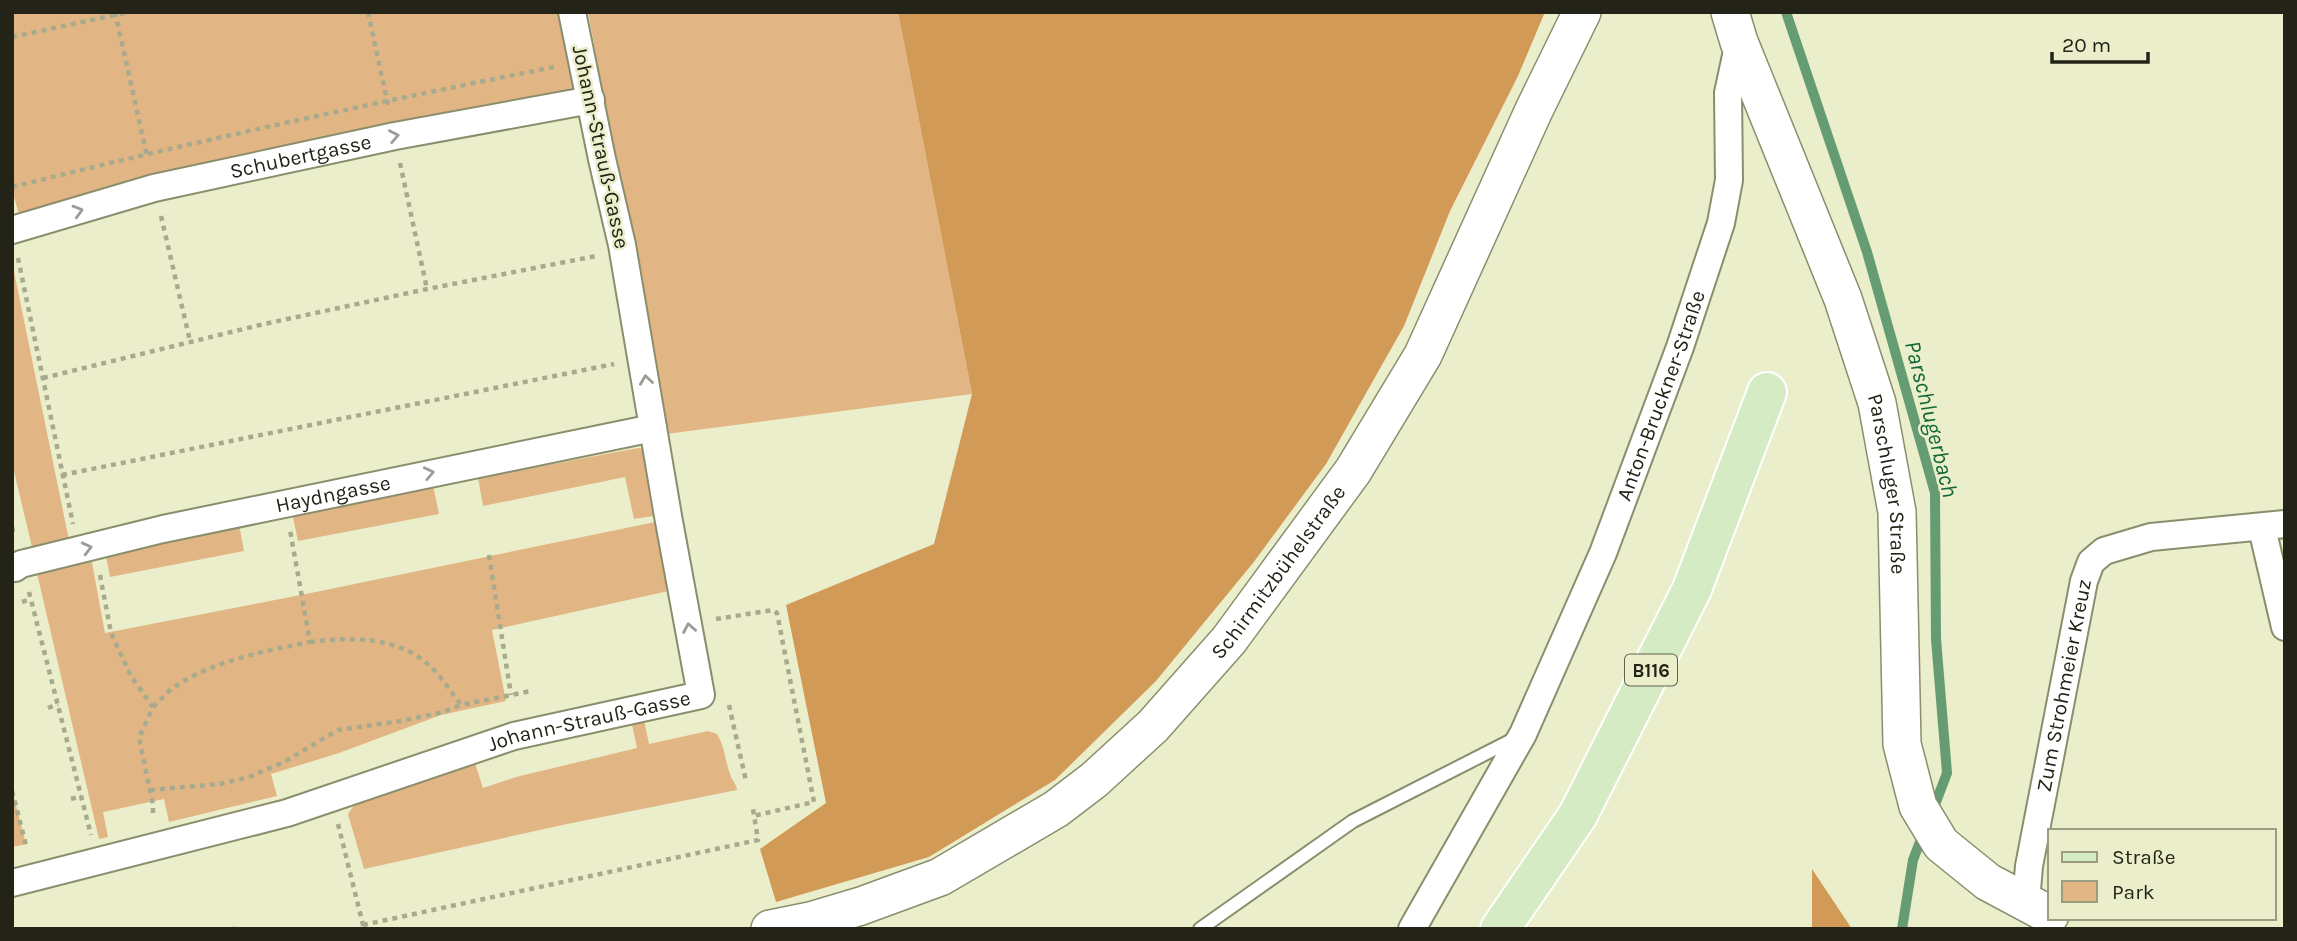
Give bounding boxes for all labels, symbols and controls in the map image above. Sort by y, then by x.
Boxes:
scale bar [2052,21,2148,65]
text: 20 m [2062,33,2111,57]
street label: Johann-Strauß-Gasse [568,43,634,251]
street label: Schubertgasse [228,129,373,183]
one-way arrow [388,130,400,145]
one-way arrow [71,204,83,219]
street label: Anton-Bruckner-Straße [1612,287,1710,504]
water label: Parschlugerbach [1899,338,1964,500]
one-way arrow [639,374,654,386]
street label: Parschluger Straße [1863,390,1910,575]
one-way arrow [423,467,435,482]
street label: Haydngasse [273,470,393,518]
street label: Schirmitzbühelstraße [1206,481,1350,664]
one-way arrow [81,542,93,556]
street label: Zum Strohmeier Kreuz [2032,577,2096,794]
one-way arrow [682,622,697,634]
road number: B116 [1625,654,1677,685]
street label: Johann-Strauß-Gasse [484,686,693,756]
legend [2048,829,2276,920]
text: Straße [2112,845,2175,869]
text: Park [2112,880,2155,904]

